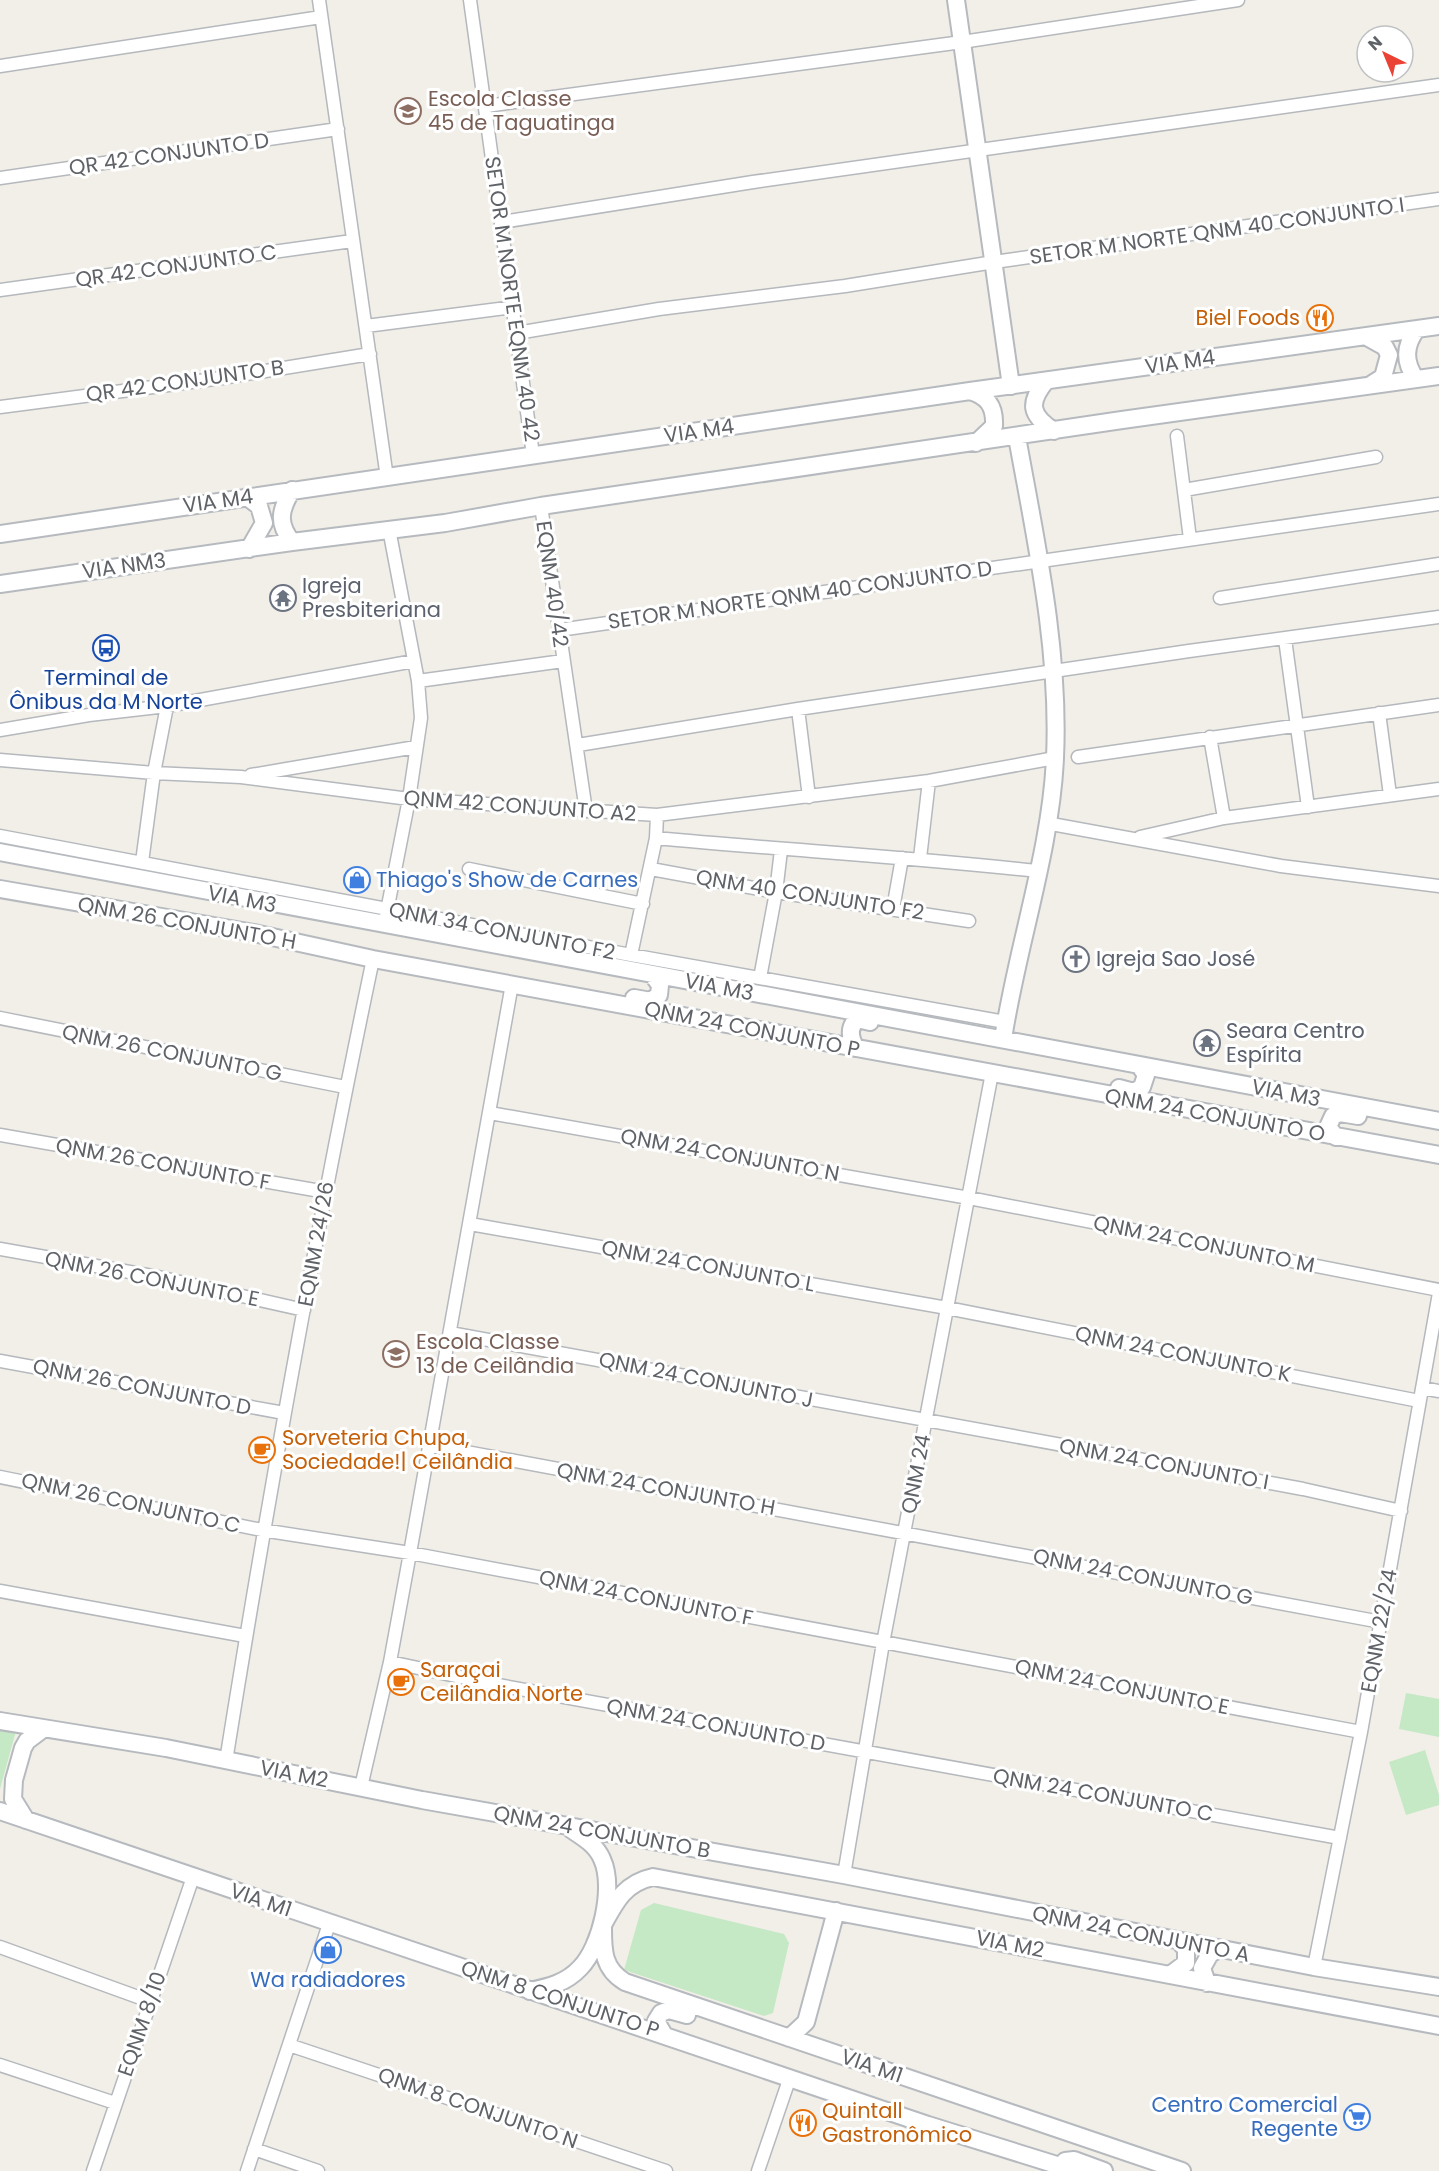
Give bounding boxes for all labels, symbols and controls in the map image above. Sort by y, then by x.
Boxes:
north arrow [1355,24,1415,84]
text: N [1363,31,1387,56]
place label: Escola Classe 45 de Taguatinga [428,84,615,137]
school or university icon: Escola Classe 45 de Taguatinga [393,96,423,126]
street label: QR 42 CONJUNTO D [67,125,271,182]
street label: SETOR M NORTE EQNM 40 42 [478,154,547,443]
street label: SETOR M NORTE QNM 40 CONJUNTO I [1028,190,1406,271]
street label: QR 42 CONJUNTO C [73,237,278,294]
place label: Biel Foods [1196,303,1300,332]
restaurant icon: Biel Foods [1305,303,1335,333]
street label: VIA M4 [1143,342,1217,381]
street label: QR 42 CONJUNTO B [84,352,286,409]
street label: VIA M4 [662,411,736,450]
street label: VIA M4 [181,481,255,520]
street label: EQNM 40/42 [529,519,576,649]
street label: VIA NM3 [80,545,168,586]
street label: SETOR M NORTE QNM 40 CONJUNTO D [606,553,994,636]
place label: Igreja Presbiteriana [302,571,441,624]
temple icon: Igreja Presbiteriana [268,583,298,613]
bus stop icon: Terminal de Ônibus da M Norte [91,633,121,663]
place label: Terminal de Ônibus da M Norte [9,663,203,716]
street label: QNM 42 CONJUNTO A2 [403,783,637,828]
street label: QNM 40 CONJUNTO F2 [694,862,926,927]
shop icon: Thiago's Show de Carnes [342,865,372,895]
place label: Thiago's Show de Carnes [376,865,638,894]
street label: VIA M3 [205,878,279,919]
street label: QNM 26 CONJUNTO H [75,889,299,956]
street label: QNM 34 CONJUNTO F2 [387,894,618,967]
church icon: Igreja Sao José [1061,944,1091,974]
place label: Igreja Sao José [1096,944,1255,973]
street label: VIA M3 [682,966,756,1007]
street label: QNM 24 CONJUNTO P [642,993,862,1064]
place label: Seara Centro Espírita [1226,1016,1365,1069]
street label: QNM 26 CONJUNTO G [60,1017,285,1088]
temple icon: Seara Centro Espírita [1192,1028,1222,1058]
street label: VIA M3 [1249,1072,1323,1113]
street label: QNM 24 CONJUNTO O [1103,1081,1328,1148]
street label: QNM 24 CONJUNTO N [618,1121,842,1188]
street label: QNM 26 CONJUNTO F [53,1130,273,1197]
street label: EQNM 24/26 [290,1179,341,1309]
street label: QNM 24 CONJUNTO M [1091,1208,1317,1279]
street label: QNM 24 CONJUNTO L [599,1232,817,1299]
street label: QNM 26 CONJUNTO E [42,1243,262,1314]
street label: QNM 24 CONJUNTO K [1073,1318,1294,1389]
place label: Escola Classe 13 de Ceilândia [416,1327,574,1380]
school or university icon: Escola Classe 13 de Ceilândia [381,1339,411,1369]
street label: QNM 24 CONJUNTO J [596,1344,816,1415]
street label: QNM 26 CONJUNTO D [30,1351,254,1422]
place label: Sorveteria Chupa, Sociedade!| Ceilândia [282,1423,513,1476]
street label: QNM 24 CONJUNTO I [1057,1431,1271,1496]
street label: QNM 24 [894,1432,937,1516]
cafe icon: Sorveteria Chupa, Sociedade!| Ceilândia [247,1435,277,1465]
street label: QNM 24 CONJUNTO H [555,1455,778,1522]
street label: QNM 26 CONJUNTO C [19,1465,243,1540]
street label: QNM 24 CONJUNTO G [1031,1541,1255,1612]
street label: QNM 24 CONJUNTO F [537,1563,756,1632]
street label: EQNM 22/24 [1353,1567,1404,1695]
street label: QNM 24 CONJUNTO E [1012,1652,1232,1722]
place label: Saraçai Ceilândia Norte [420,1655,583,1708]
cafe icon: Saraçai Ceilândia Norte [386,1667,416,1697]
street label: QNM 24 CONJUNTO D [604,1691,828,1758]
street label: VIA M2 [257,1753,331,1794]
street label: QNM 24 CONJUNTO C [991,1761,1215,1828]
street label: QNM 24 CONJUNTO B [491,1798,713,1865]
street label: VIA M1 [226,1875,296,1924]
street label: QNM 24 CONJUNTO A [1030,1898,1252,1969]
street label: VIA M2 [973,1923,1047,1964]
shop icon: Wa radiadores [313,1935,343,1965]
street label: QNM 8 CONJUNTO P [457,1953,663,2044]
place label: Wa radiadores [250,1965,406,1994]
street label: EQNM 8/10 [110,1968,173,2080]
street label: VIA M1 [837,2041,907,2090]
street label: QNM 8 CONJUNTO N [374,2060,582,2155]
place label: Centro Comercial Regente [1151,2090,1338,2143]
place label: Quintall Gastronômico [822,2096,972,2149]
supermarket icon: Centro Comercial Regente [1342,2102,1372,2132]
restaurant icon: Quintall Gastronômico [788,2108,818,2138]

